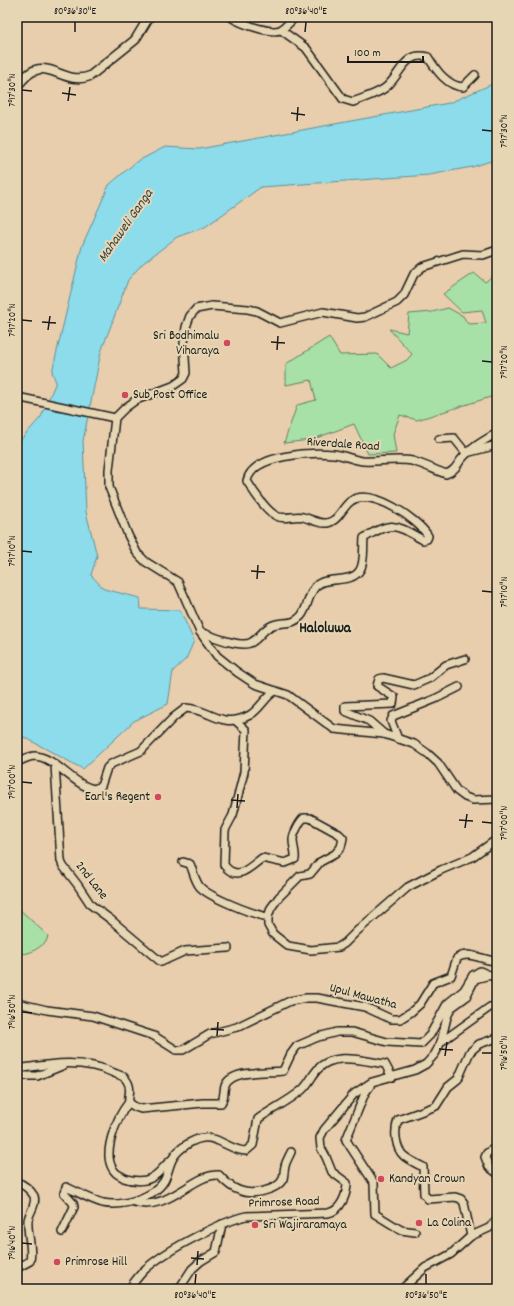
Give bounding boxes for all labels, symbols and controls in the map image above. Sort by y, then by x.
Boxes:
text: 80°36'30"E [54,5,96,19]
text: 80°36'40"E [285,5,327,19]
scale bar [348,38,423,64]
text: 100 m [354,45,381,62]
text: 7°17'30"N [6,73,20,107]
text: 7°17'30"N [498,114,512,148]
water label: Mahaweli Ganga [93,184,159,266]
text: 7°17'20"N [6,303,20,337]
place label: Sri Bodhimalu Viharaya [153,327,220,361]
marker: Sri Bodhimalu Viharaya [222,338,232,348]
text: 7°17'20"N [498,345,512,379]
place label: Sub Post Office [133,386,207,405]
marker: Sub Post Office [120,390,130,400]
street label: Riverdale Road [306,433,380,457]
text: 7°17'10"N [6,535,20,567]
text: 7°17'10"N [498,576,512,608]
district label: Haloluwa [299,618,352,640]
text: 7°17'00"N [6,765,20,799]
place label: Earl's Regent [85,788,150,807]
marker: Earl's Regent [153,792,163,802]
text: 7°17'00"N [498,806,512,840]
street label: 2nd Lane [70,858,112,904]
street label: Upul Mawatha [327,979,400,1015]
text: 7°16'50"N [6,995,20,1029]
text: 7°16'50"N [498,1036,512,1070]
place label: Kandyan Crown [389,1170,465,1189]
marker: Kandyan Crown [376,1174,386,1184]
street label: Primrose Road [248,1192,320,1214]
place label: La Colina [427,1214,472,1233]
place label: Sri Wajiraramaya [263,1216,347,1235]
marker: La Colina [414,1218,424,1228]
marker: Sri Wajiraramaya [250,1220,260,1230]
text: 7°16'40"N [6,1226,20,1260]
place label: Primrose Hill [65,1253,127,1272]
marker: Primrose Hill [52,1257,62,1267]
text: 80°36'40"E [174,1289,216,1303]
text: 80°36'50"E [405,1289,448,1303]

